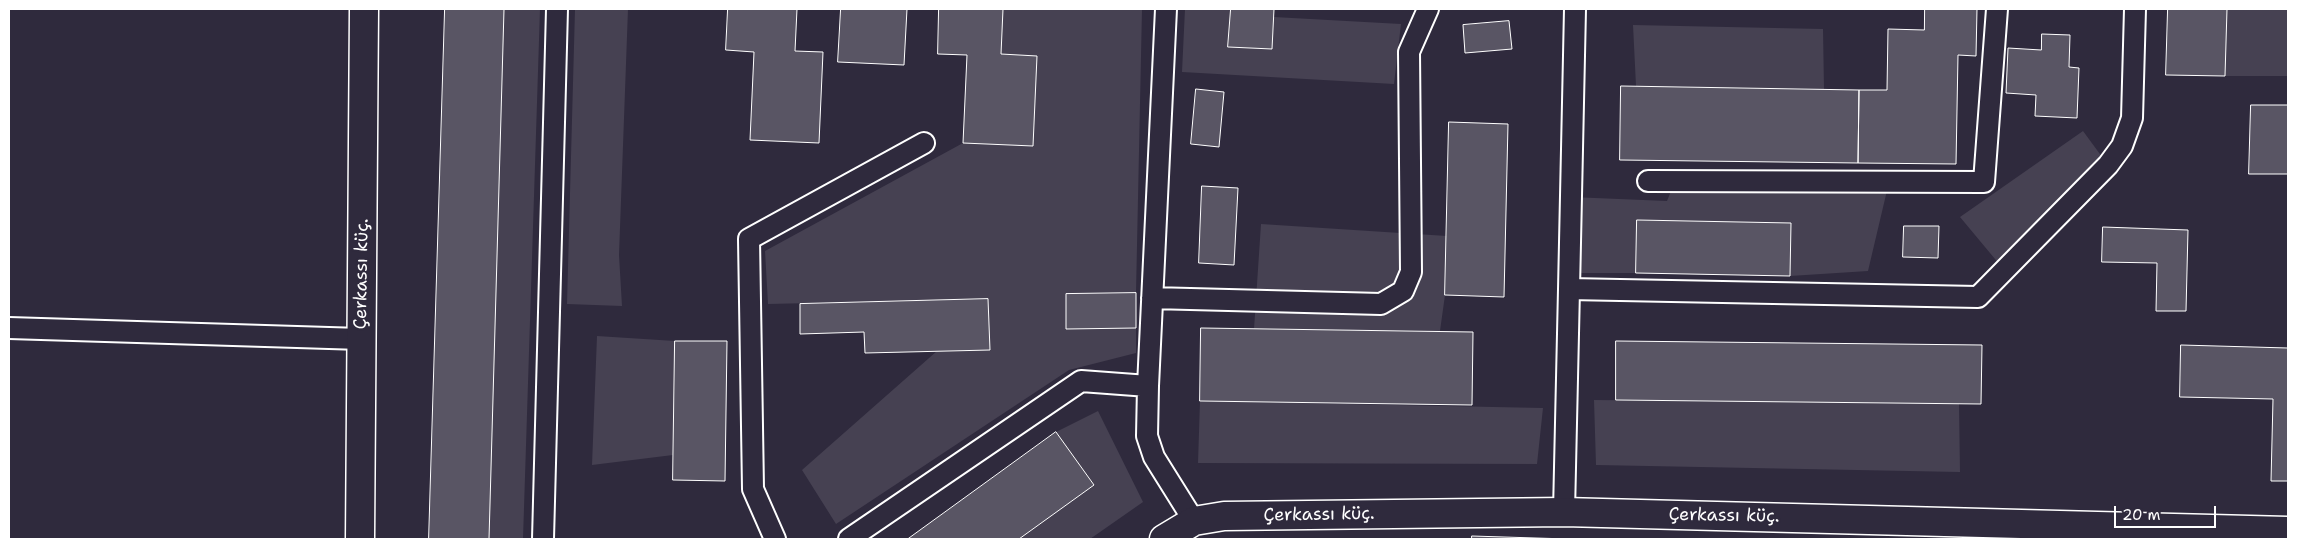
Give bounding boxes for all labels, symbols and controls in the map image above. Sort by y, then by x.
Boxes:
street label: Çerkassı küç. [350,218,374,330]
scale bar [2117,496,2220,528]
street label: Çerkassı küç. [1263,503,1375,527]
street label: Çerkassı küç. [1668,504,1780,528]
text: 20 m [2122,505,2161,525]

